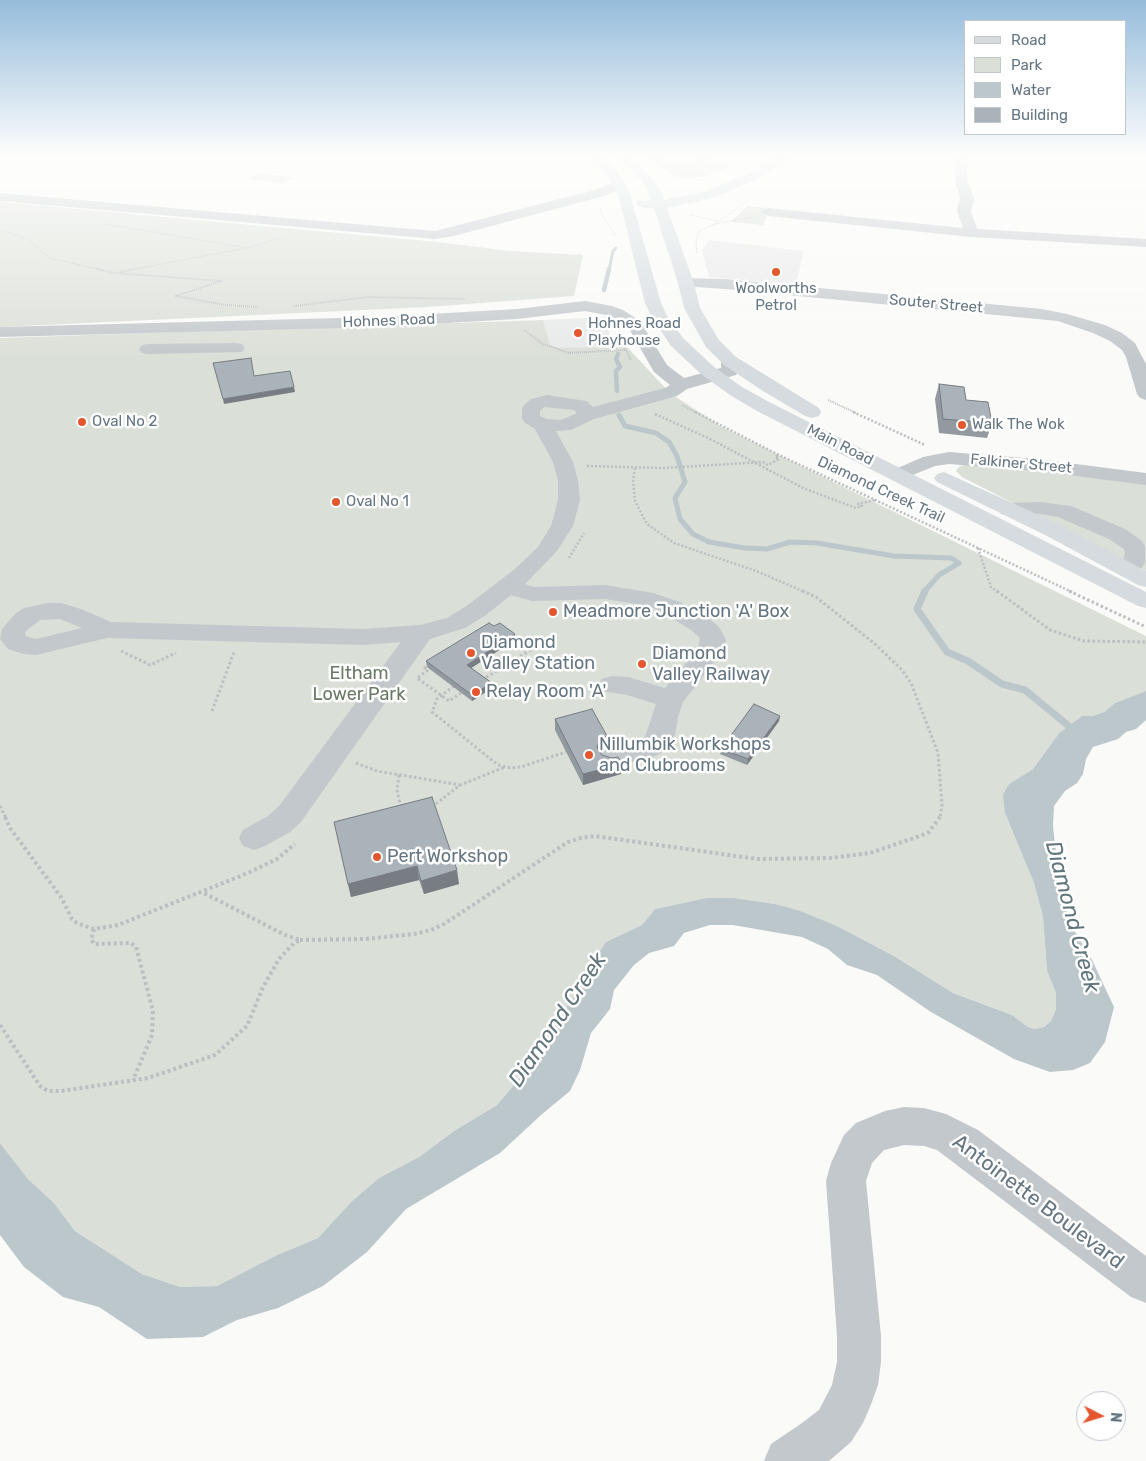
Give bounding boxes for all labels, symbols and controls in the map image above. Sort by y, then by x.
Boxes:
legend [964,20,1126,135]
text: Road [1011,31,1047,49]
text: Park [1011,56,1042,74]
text: Water [1011,81,1051,99]
text: Building [1011,106,1068,124]
marker: Woolworths Petrol [770,266,782,278]
place label: Woolworths Petrol [735,280,817,315]
street label: Souter Street [888,291,984,317]
street label: Hohnes Road [342,310,436,332]
place label: Hohnes Road Playhouse [588,315,681,350]
marker: Hohnes Road Playhouse [572,327,584,339]
place label: Oval No 2 [92,413,157,431]
marker: Oval No 2 [76,416,88,428]
place label: Walk The Wok [972,416,1065,434]
marker: Walk The Wok [956,419,968,431]
street label: Main Road [804,421,876,469]
street label: Falkiner Street [969,451,1073,477]
street label: Diamond Creek Trail [815,453,947,527]
place label: Oval No 1 [346,493,409,511]
marker: Oval No 1 [330,496,342,508]
place label: Meadmore Junction 'A' Box [563,601,789,623]
marker: Meadmore Junction 'A' Box [547,606,559,618]
place label: Diamond Valley Station [481,632,595,674]
place label: Diamond Valley Railway [652,643,770,686]
marker: Diamond Valley Station [465,647,477,659]
marker: Diamond Valley Railway [636,658,648,670]
park label: Eltham Lower Park [313,663,405,706]
place label: Relay Room 'A' [486,681,606,703]
marker: Relay Room 'A' [470,686,482,698]
place label: Nillumbik Workshops and Clubrooms [599,734,771,776]
marker: Nillumbik Workshops and Clubrooms [583,749,595,761]
water label: Diamond Creek [1039,838,1105,996]
place label: Pert Workshop [387,846,508,868]
marker: Pert Workshop [371,851,383,863]
water label: Diamond Creek [503,948,613,1092]
street label: Antoinette Boulevard [947,1129,1129,1275]
north arrow [1076,1391,1126,1441]
text: N [1107,1411,1124,1423]

